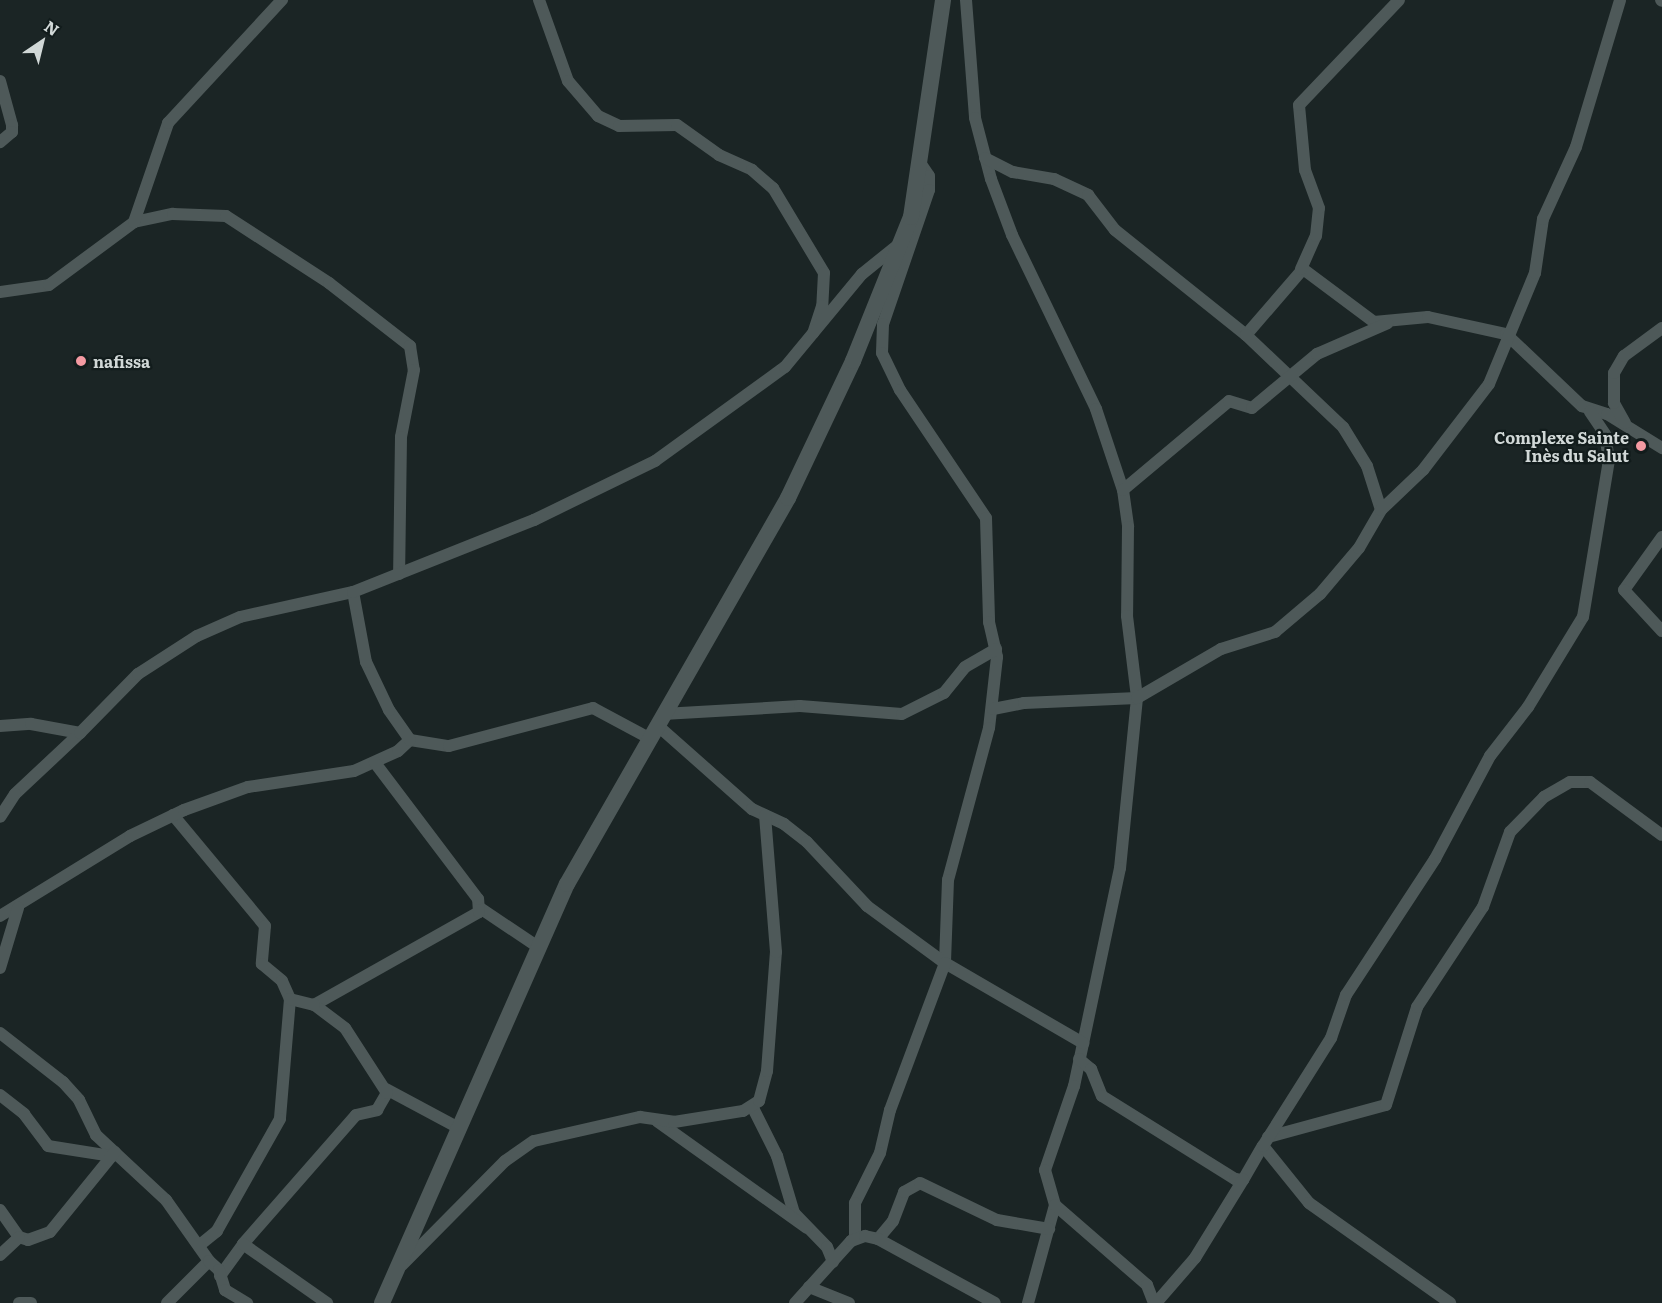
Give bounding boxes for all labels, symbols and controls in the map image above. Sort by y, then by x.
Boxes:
north arrow [12,12,72,72]
text: N [40,14,65,41]
place label: nafissa [93,351,150,371]
marker: nafissa [74,354,88,368]
place label: Complexe Sainte Inès du Salut [1494,427,1629,465]
marker: Complexe Sainte Inès du Salut [1634,439,1648,453]

